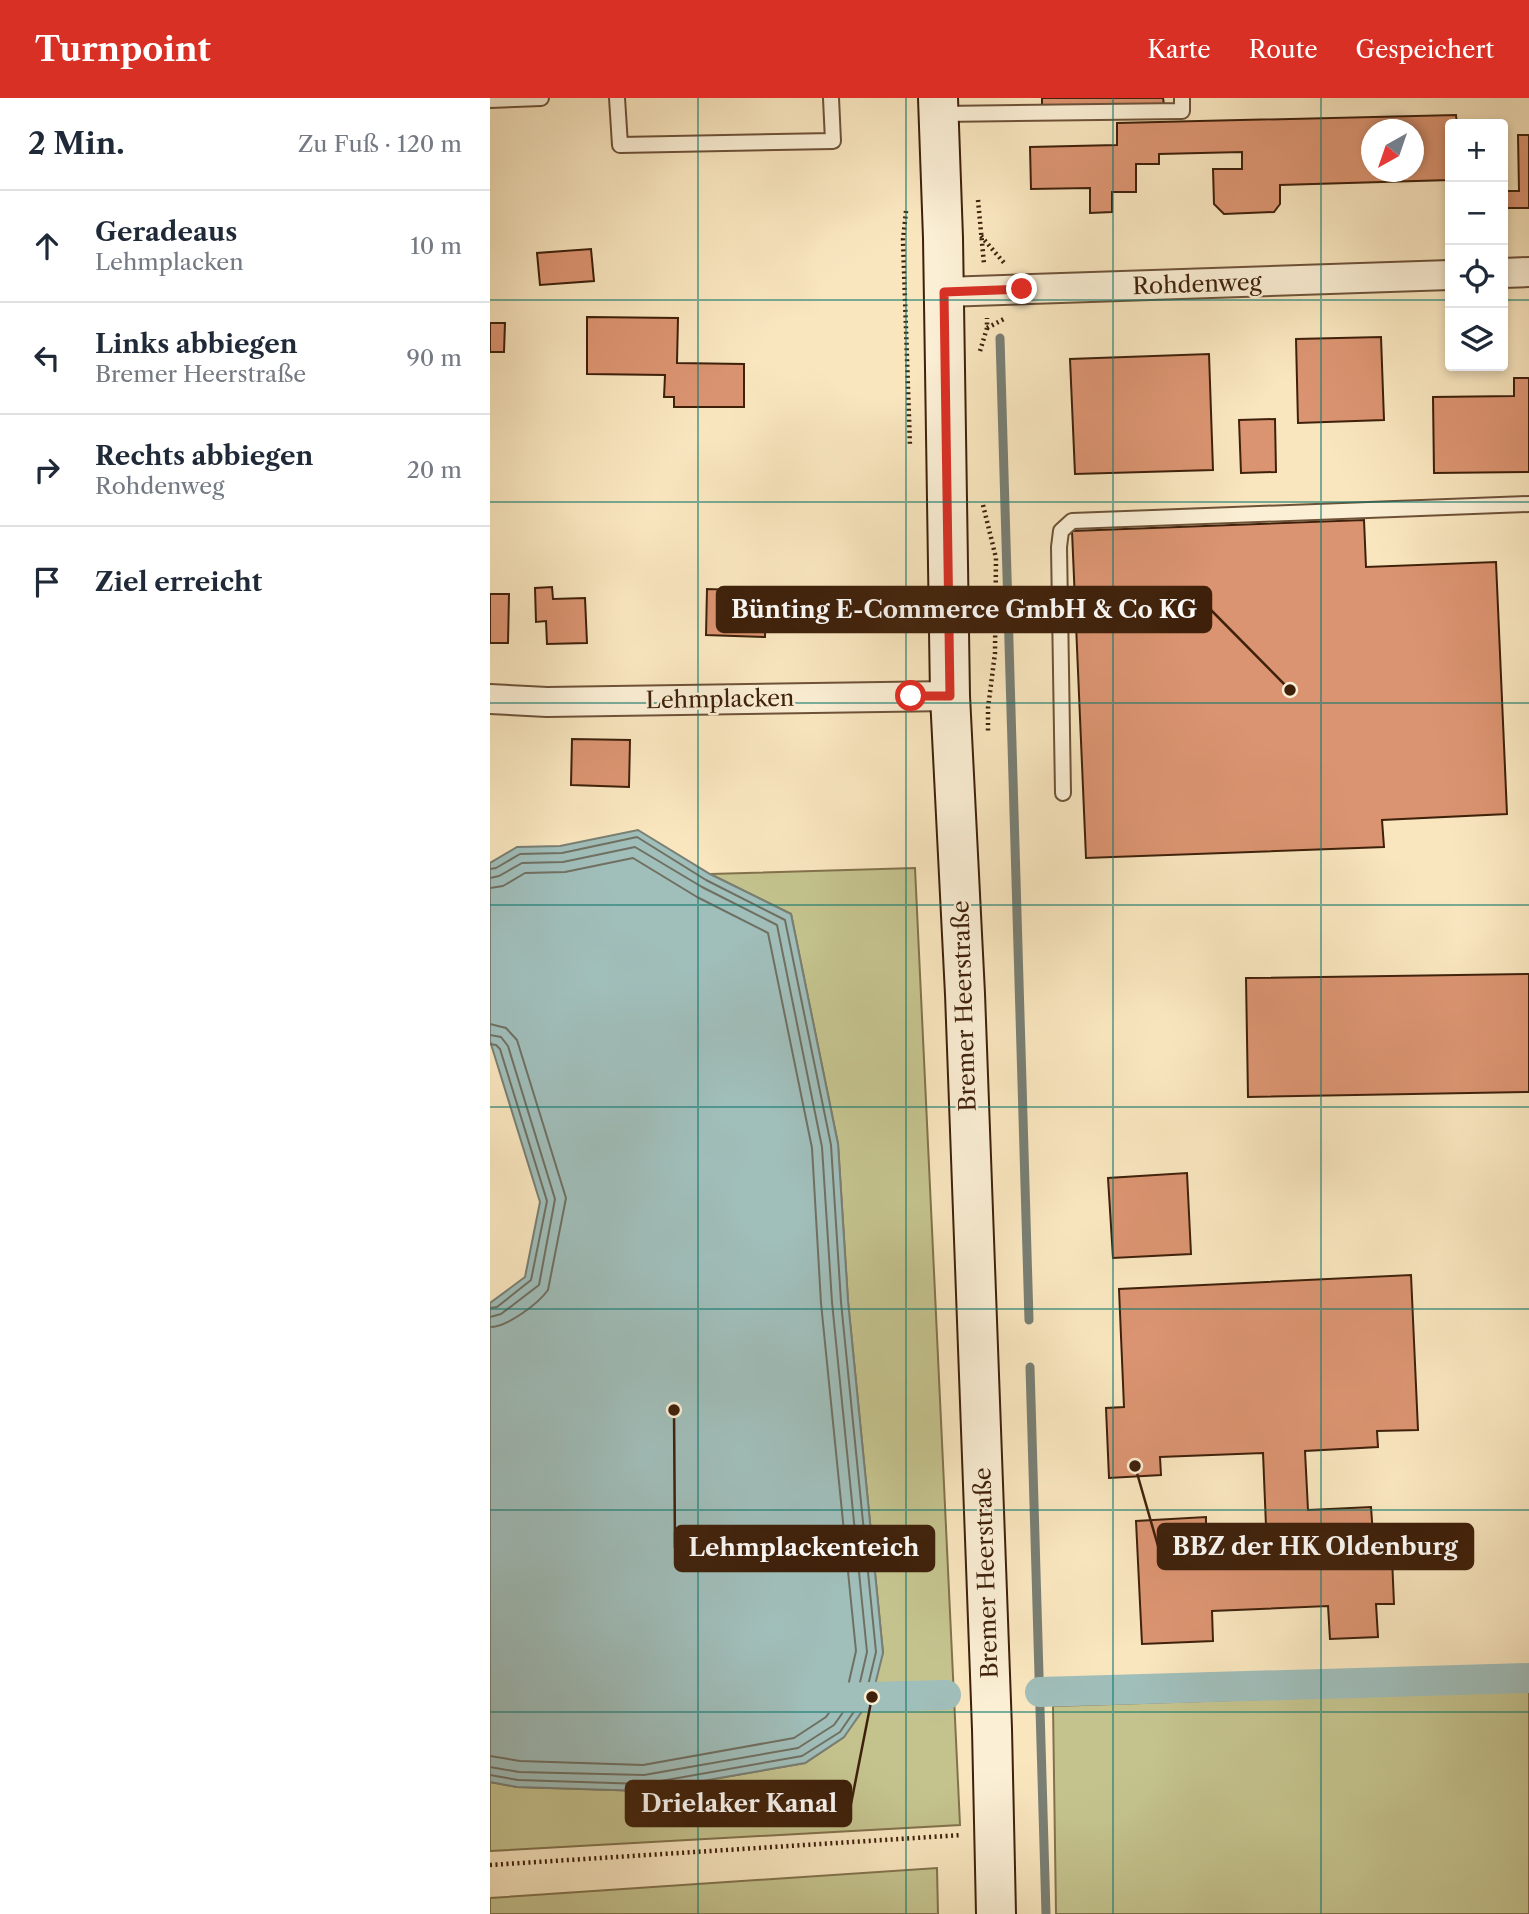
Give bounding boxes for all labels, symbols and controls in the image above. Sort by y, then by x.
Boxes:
text: Turnpoint [35,29,211,70]
text: Karte [1147,35,1211,64]
text: Route [1249,35,1318,64]
text: Gespeichert [1356,35,1494,64]
north arrow [1361,119,1424,182]
map controls [1445,119,1508,371]
button: + [1445,119,1508,182]
text: 2 Min. [28,125,125,162]
text: Zu Fuß · 120 m [298,130,462,158]
button: − [1445,182,1508,245]
text: Geradeaus [95,216,237,248]
icon: ahead [28,227,66,265]
text: 10 m [410,232,462,260]
button: locate [1445,245,1508,308]
text: Lehmplacken [95,248,244,276]
street label: Rohdenweg [1132,268,1263,300]
route end [1006,273,1037,304]
button: layers [1445,308,1508,371]
text: Links abbiegen [95,328,298,360]
icon: left [28,339,66,377]
text: 90 m [406,344,462,372]
text: Bremer Heerstraße [95,360,306,388]
text: Rechts abbiegen [95,440,313,472]
icon: right [28,451,66,489]
text: 20 m [407,456,462,484]
text: Rohdenweg [95,472,224,500]
icon: arrive [28,563,66,601]
text: Ziel erreicht [95,566,262,598]
callout: Bünting E-Commerce GmbH & Co KG [717,587,1211,632]
text: Bünting E-Commerce GmbH & Co KG [731,595,1197,624]
route start [895,680,926,711]
street label: Lehmplacken [645,684,795,714]
street label: Bremer Heerstraße [946,900,982,1112]
street label: Bremer Heerstraße [968,1467,1004,1679]
callout: BBZ der HK Oldenburg [1158,1524,1473,1569]
callout: Lehmplackenteich [675,1526,934,1571]
text: BBZ der HK Oldenburg [1172,1532,1459,1561]
text: Lehmplackenteich [688,1533,920,1562]
callout: Drielaker Kanal [626,1781,851,1826]
text: Drielaker Kanal [641,1789,837,1818]

